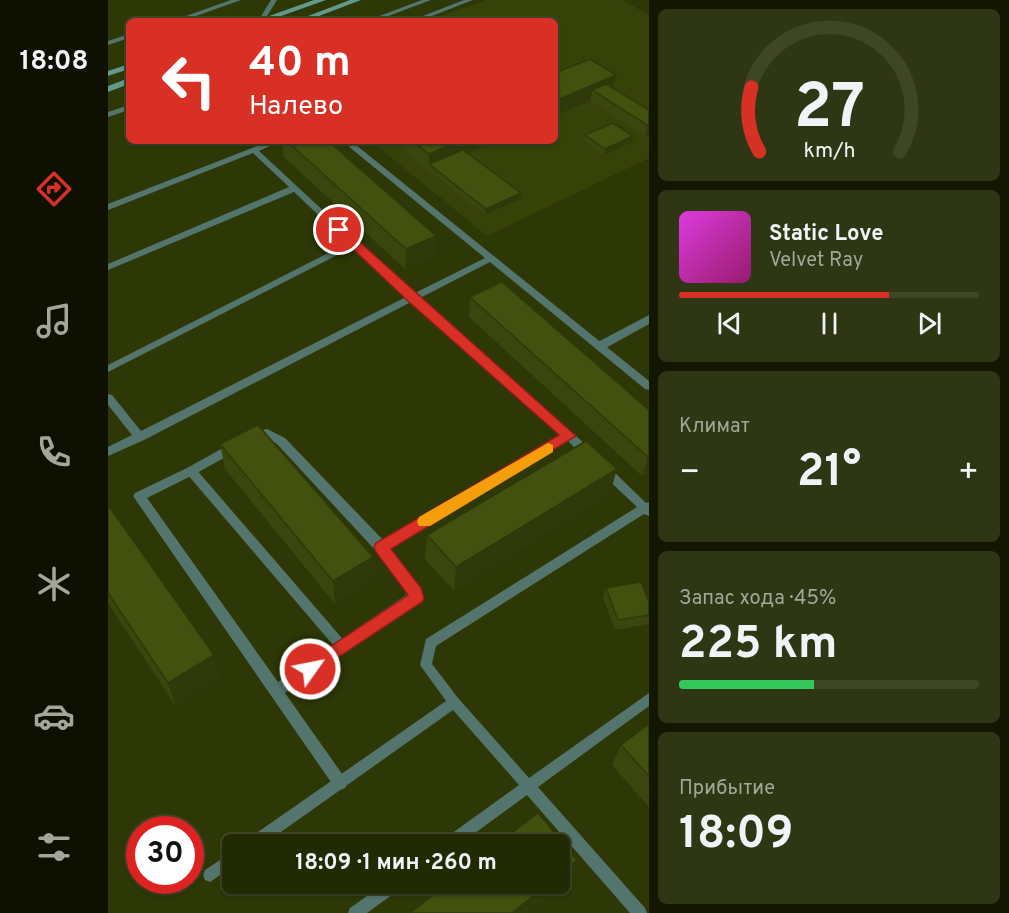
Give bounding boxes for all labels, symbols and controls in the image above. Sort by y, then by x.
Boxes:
text: 40 m [249,38,351,91]
icon: left [150,42,228,120]
text: 18:08 [19,45,89,79]
text: 27 [793,71,865,150]
text: Налево [249,90,343,124]
text: km/h [803,138,855,165]
icon: directions [33,168,75,210]
pin [313,204,364,255]
icon: arrive [322,213,355,246]
text: Static Love [769,221,883,248]
text: Velvet Ray [769,248,863,274]
icon: music [33,300,75,342]
icon: previous [713,307,746,340]
icon: pause [813,307,846,340]
icon: next [913,307,946,340]
text: Климат [679,414,750,440]
icon: phone [33,431,75,473]
text: 21° [797,445,861,502]
text: − [679,453,700,495]
text: + [958,453,979,495]
icon: climate [33,563,75,605]
text: Запас хода · 45% [679,586,836,612]
text: 225 km [679,617,837,674]
position arrow [278,637,342,701]
icon: car [33,695,75,737]
text: Прибытие [679,776,775,802]
text: 18:09 [679,807,793,864]
speed limit sign: 30 [126,816,204,894]
icon: filters [33,826,75,868]
text: 18:09 · 1 мин · 260 m [295,850,497,877]

